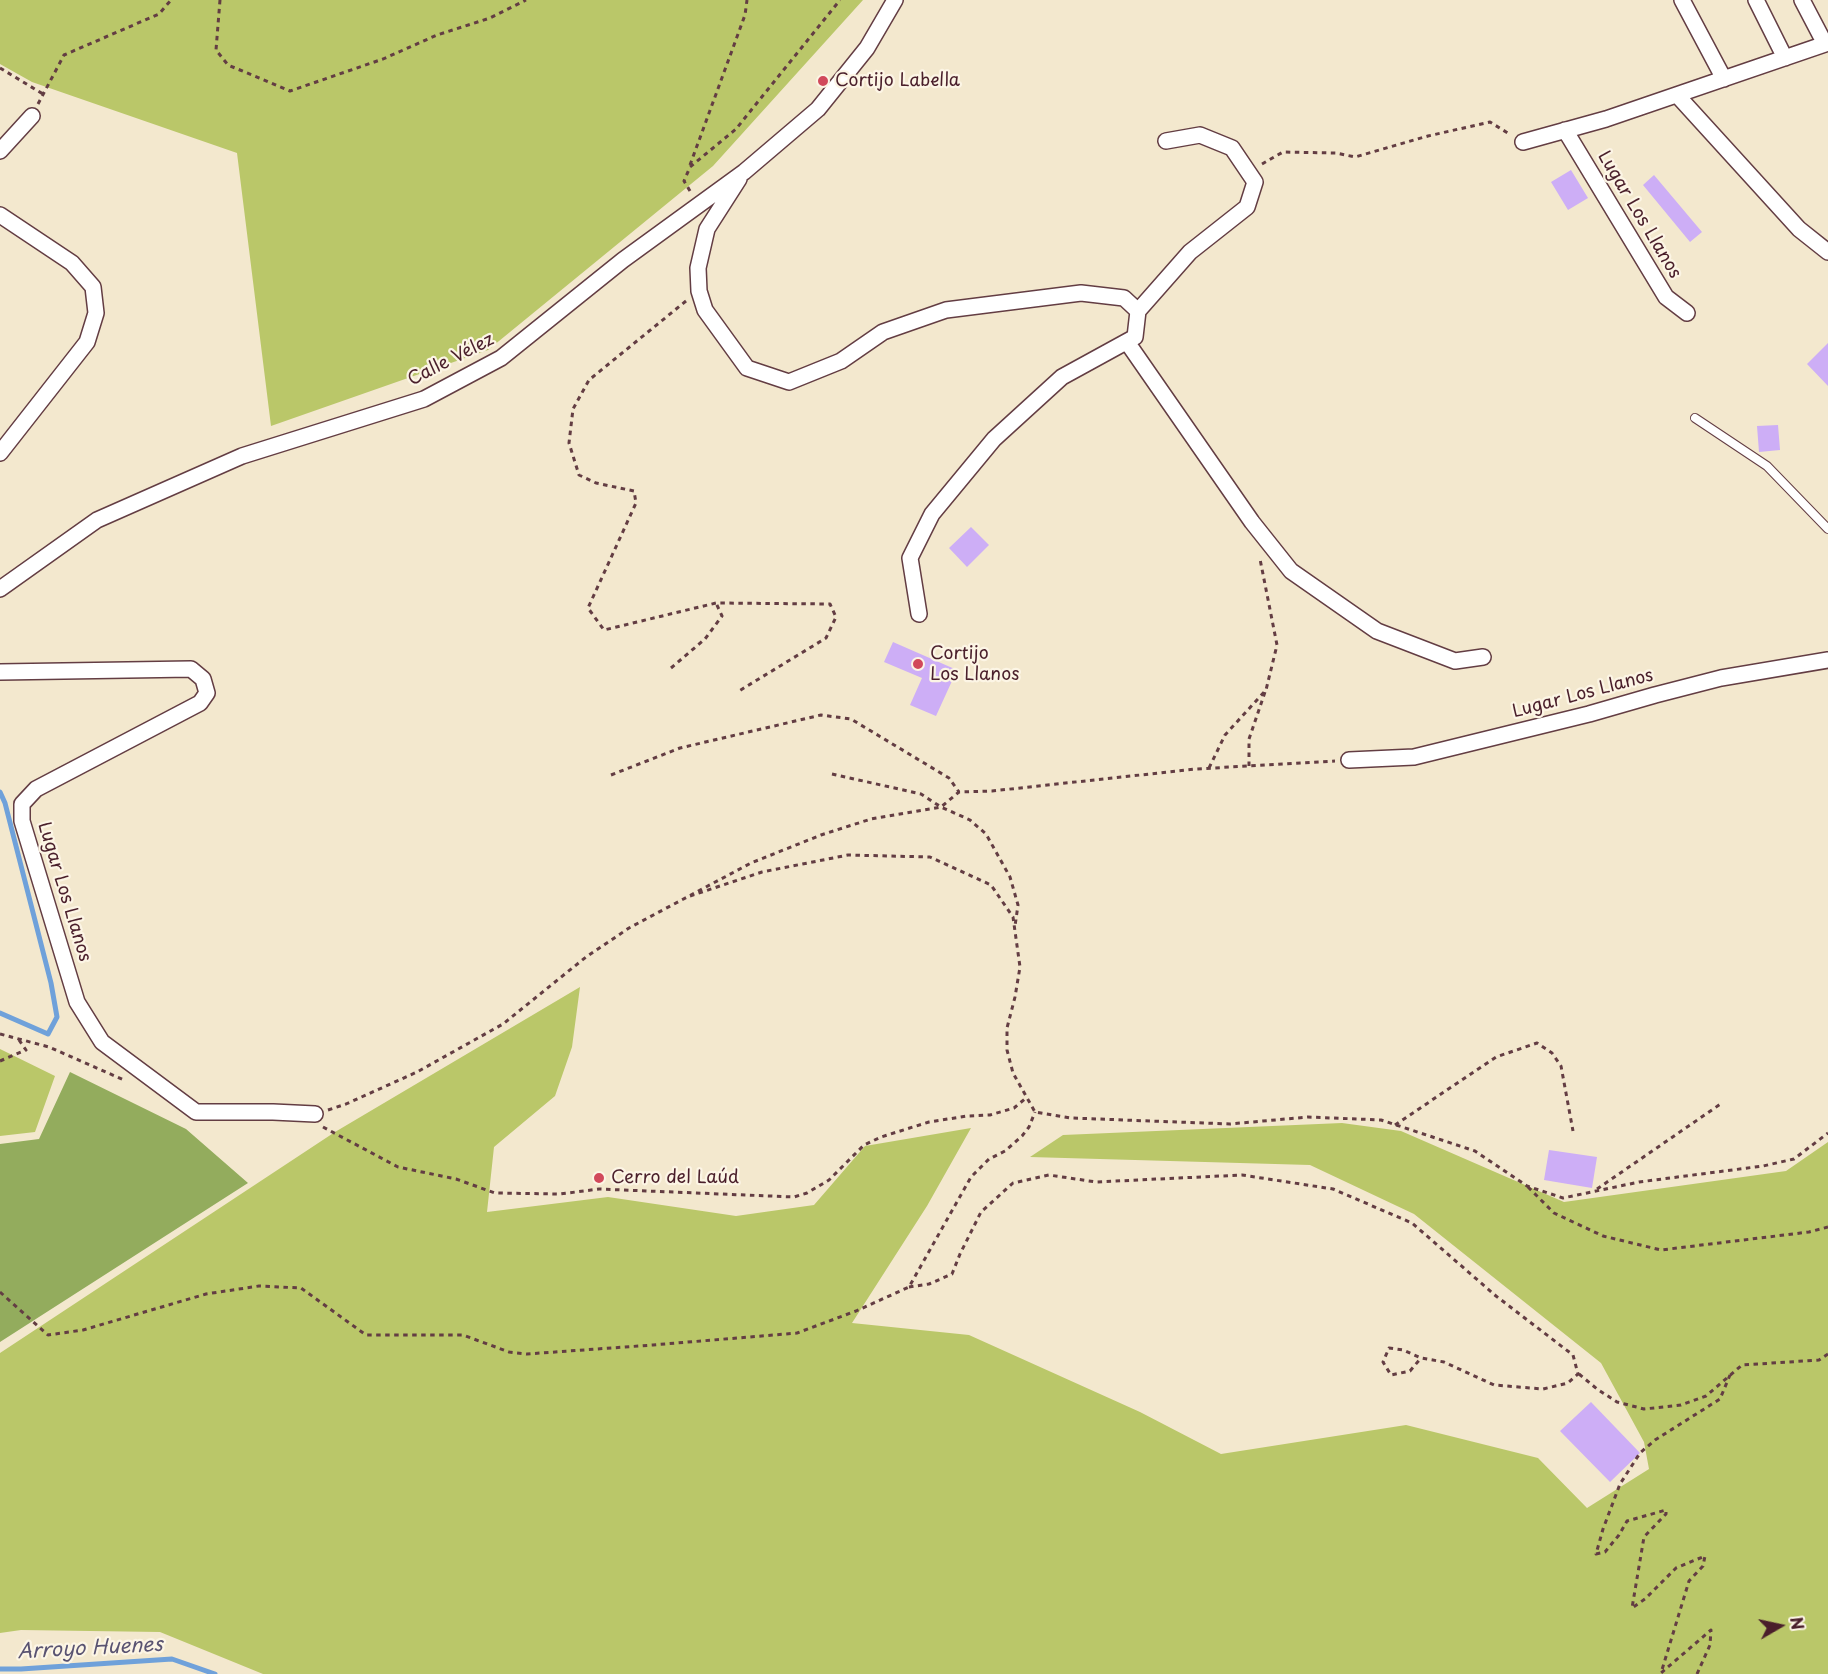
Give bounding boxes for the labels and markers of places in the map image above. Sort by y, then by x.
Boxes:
place label: Cortijo Labella [835,70,960,92]
marker: Cortijo Labella [816,74,830,88]
place label: Cortijo Los Llanos [930,643,1019,686]
marker: Cortijo Los Llanos [911,657,925,671]
place label: Cerro del Laúd [611,1167,739,1189]
marker: Cerro del Laúd [592,1171,606,1185]

